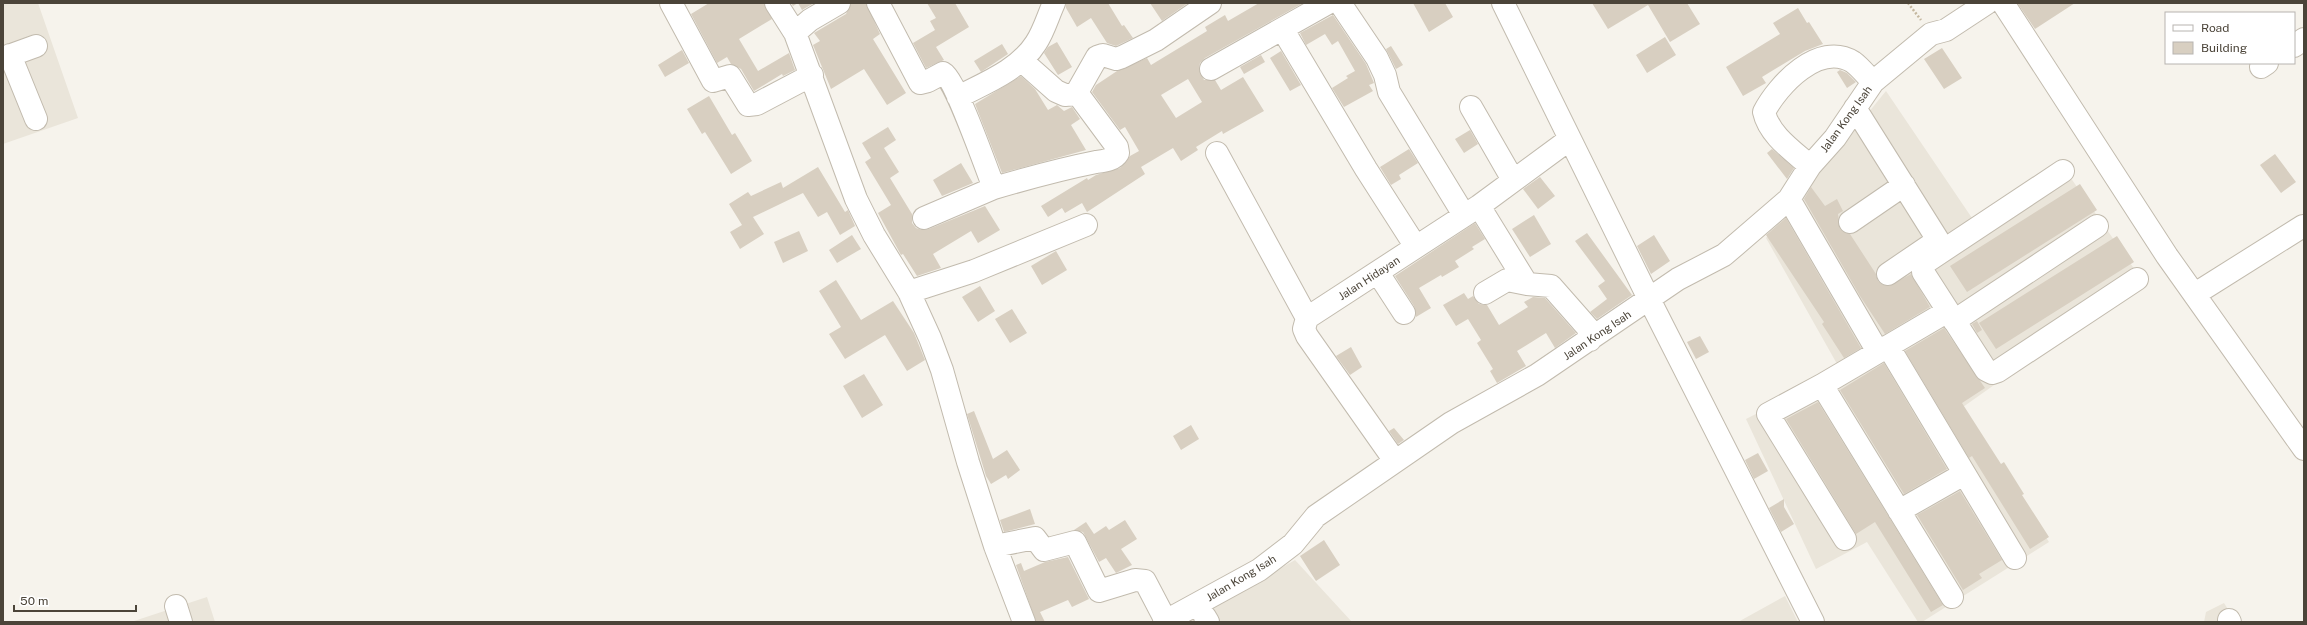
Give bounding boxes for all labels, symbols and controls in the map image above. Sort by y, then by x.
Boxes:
legend [2165,12,2295,64]
text: Road [2201,21,2229,35]
text: Building [2201,41,2247,55]
street label: Jalan Kong Isah [1818,83,1874,155]
street label: Jalan Hidayan [1336,254,1402,302]
street label: Jalan Kong Isah [1561,308,1633,362]
street label: Jalan Kong Isah [1204,552,1278,604]
scale bar [14,587,136,613]
text: 50 m [20,594,48,608]

